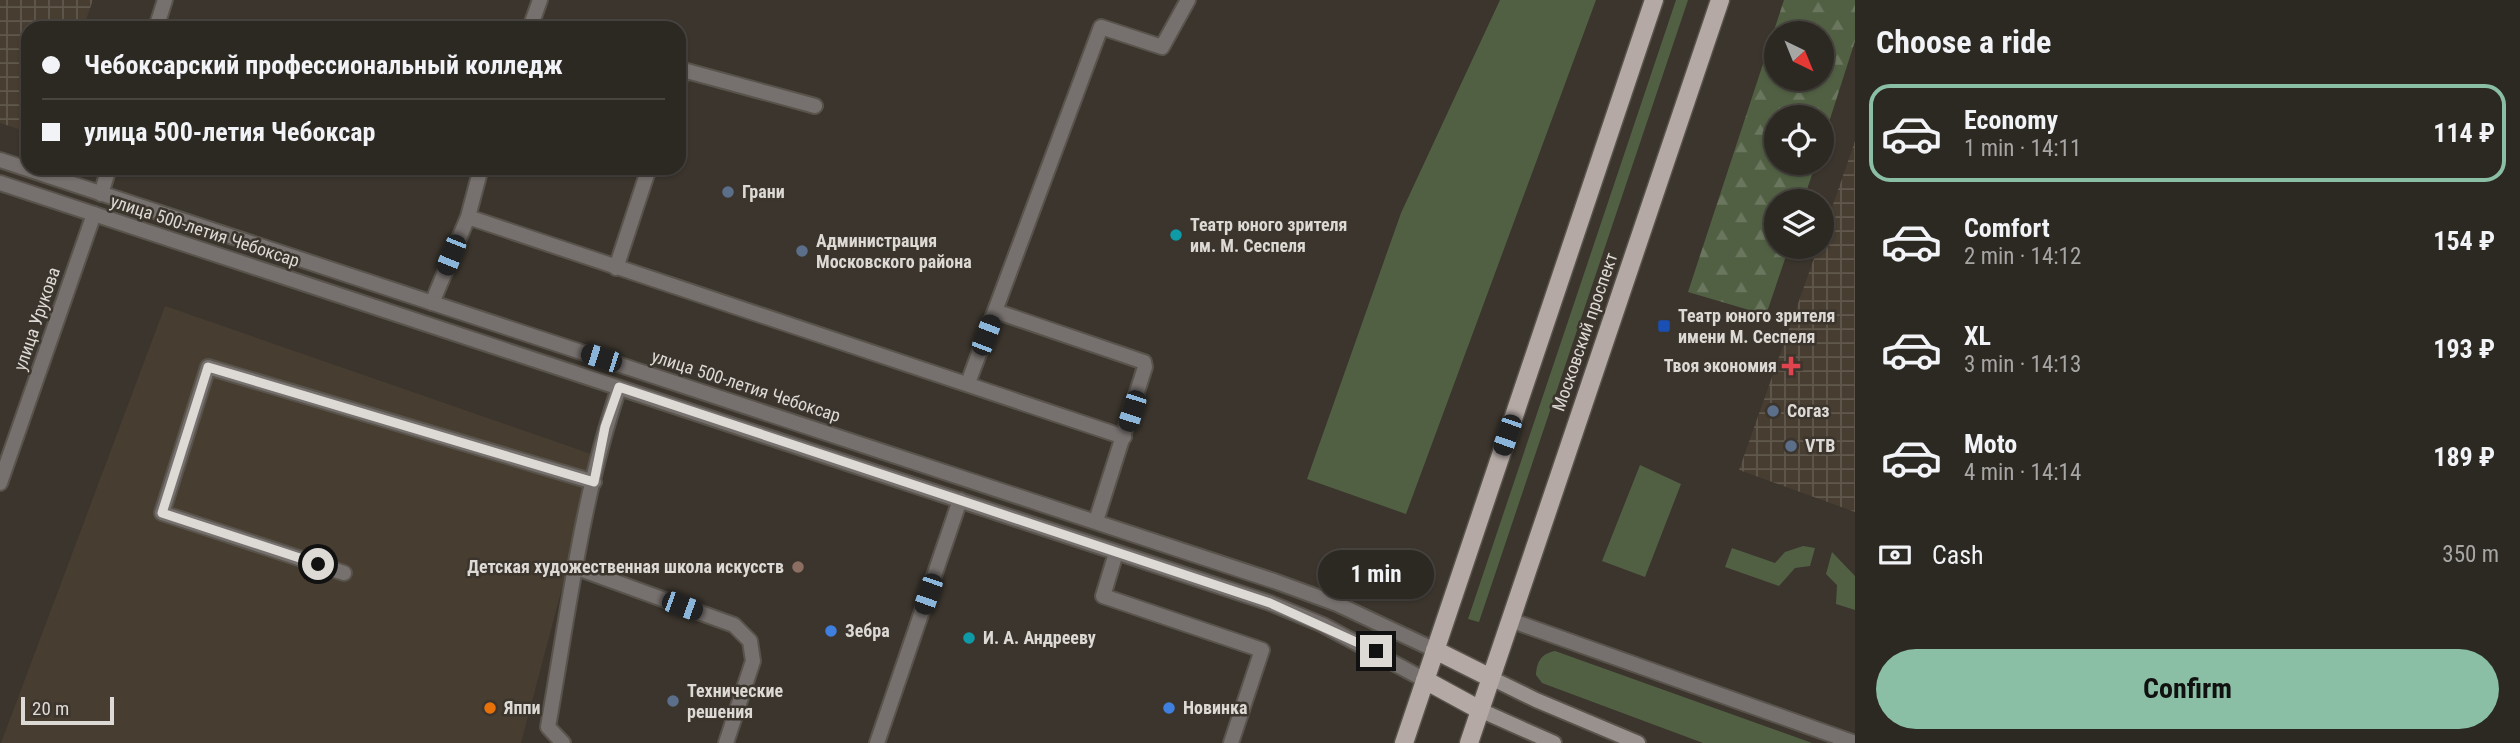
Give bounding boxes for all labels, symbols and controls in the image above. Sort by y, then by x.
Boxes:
north arrow [1764,21,1834,91]
map controls [1764,21,1834,259]
text: Choose a ride [1876,23,2051,61]
text: Чебоксарский профессиональный колледж [84,50,563,80]
icon: car [1880,102,1943,165]
button: locate [1764,105,1834,175]
text: Economy [1964,105,2058,135]
text: улица 500-летия Чебоксар [84,117,375,147]
text: 114 ₽ [2433,118,2495,148]
text: 1 min · 14:11 [1964,135,2081,162]
place label: Грани [742,181,785,202]
marker: Грани [720,184,736,200]
button: layers [1764,189,1834,259]
street label: улица 500-летия Чебоксар [108,190,302,271]
icon: car [1880,210,1943,273]
text: Comfort [1964,213,2050,243]
place label: Театр юного зрителя им. М. Сеспеля [1190,214,1348,256]
text: 154 ₽ [2433,226,2495,256]
marker: Театр юного зрителя им. М. Сеспеля [1168,227,1184,243]
place label: Администрация Московского района [816,230,972,272]
car [434,232,469,278]
marker: Администрация Московского района [794,243,810,259]
text: 2 min · 14:12 [1964,243,2081,270]
street label: Московский проспект [1548,250,1622,414]
street label: улица Урукова [9,264,64,373]
place label: Театр юного зрителя имени М. Сеспеля [1678,305,1836,347]
car [969,312,1004,358]
marker: Театр юного зрителя имени М. Сеспеля [1656,318,1672,334]
icon: car [1880,318,1943,381]
text: XL [1964,321,1991,351]
text: 193 ₽ [2433,334,2495,364]
car [578,342,625,374]
street label: улица 500-летия Чебоксар [649,345,843,426]
text: 3 min · 14:13 [1964,351,2081,378]
place label: Твоя экономия [1664,355,1777,376]
marker: Твоя экономия [1783,358,1799,374]
car [1116,388,1149,434]
place label: Согаз [1787,400,1830,421]
marker: Согаз [1765,403,1781,419]
car [1491,412,1524,458]
icon: car [1880,426,1943,489]
text: Moto [1964,429,2017,459]
place label: VTB [1805,435,1835,456]
marker: VTB [1783,438,1799,454]
text: 189 ₽ [2433,442,2495,472]
text: 4 min · 14:14 [1964,459,2081,486]
icon: cash [1876,536,1914,574]
text: Cash [1932,540,1984,570]
text: 350 m [2442,541,2499,568]
route start [302,548,334,580]
callout: 1 min [1318,550,1434,598]
place label: Детская художественная школа искусств [467,556,784,577]
marker: Детская художественная школа искусств [790,559,806,575]
text: 1 min [1350,561,1402,588]
car [912,571,945,617]
car [659,589,706,623]
place label: Зебра [845,620,890,641]
marker: Зебра [823,623,839,639]
place label: И. А. Андрееву [983,627,1096,648]
marker: И. А. Андрееву [961,630,977,646]
route end [1360,635,1392,667]
button: Confirm [1876,649,2499,729]
place label: Технические решения [687,680,784,722]
marker: Технические решения [665,693,681,709]
scale bar [21,694,114,726]
text: 20 m [32,697,69,720]
place label: Яппи [503,697,540,718]
place label: Новинка [1183,697,1248,718]
marker: Яппи [482,700,498,716]
marker: Новинка [1161,700,1177,716]

